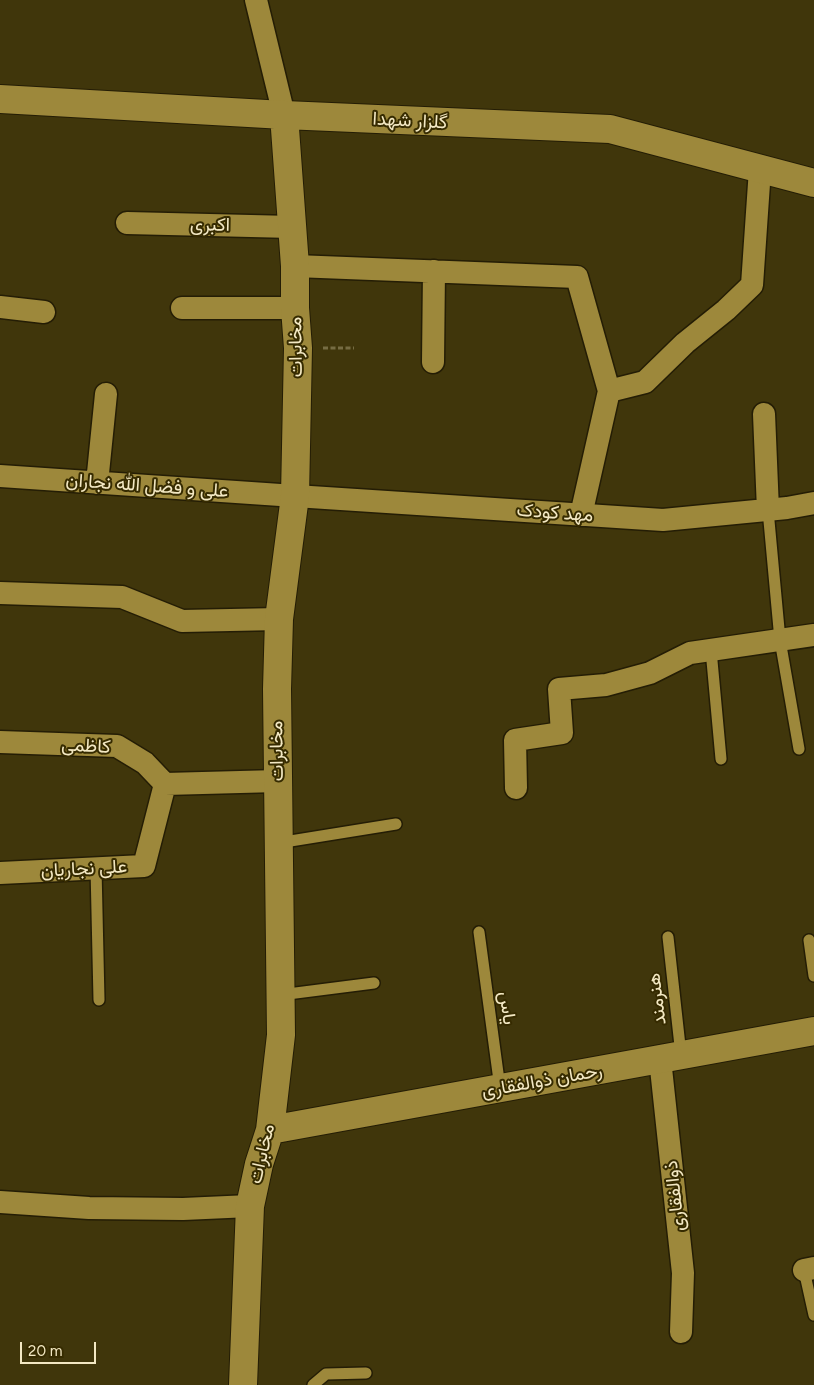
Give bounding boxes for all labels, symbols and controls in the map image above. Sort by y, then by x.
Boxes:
street label: گلزار شهدا [372,108,448,134]
street label: اکبری [190,213,230,237]
street label: مخابرات [284,316,308,378]
street label: علی و فضل الله نجاران [65,469,229,503]
street label: مهد کودک [516,499,594,527]
street label: مخابرات [265,720,289,782]
street label: کاظمی [61,733,111,759]
street label: علی نجاریان [40,855,128,883]
street label: هنرمند [643,972,671,1026]
street label: یاس [493,990,521,1026]
street label: رحمان ذوالفقاری [480,1059,604,1103]
street label: مخابرات [244,1122,280,1186]
street label: ذوالفقاری [660,1159,690,1233]
scale bar [22,1332,99,1364]
text: 20 m [28,1342,62,1360]

